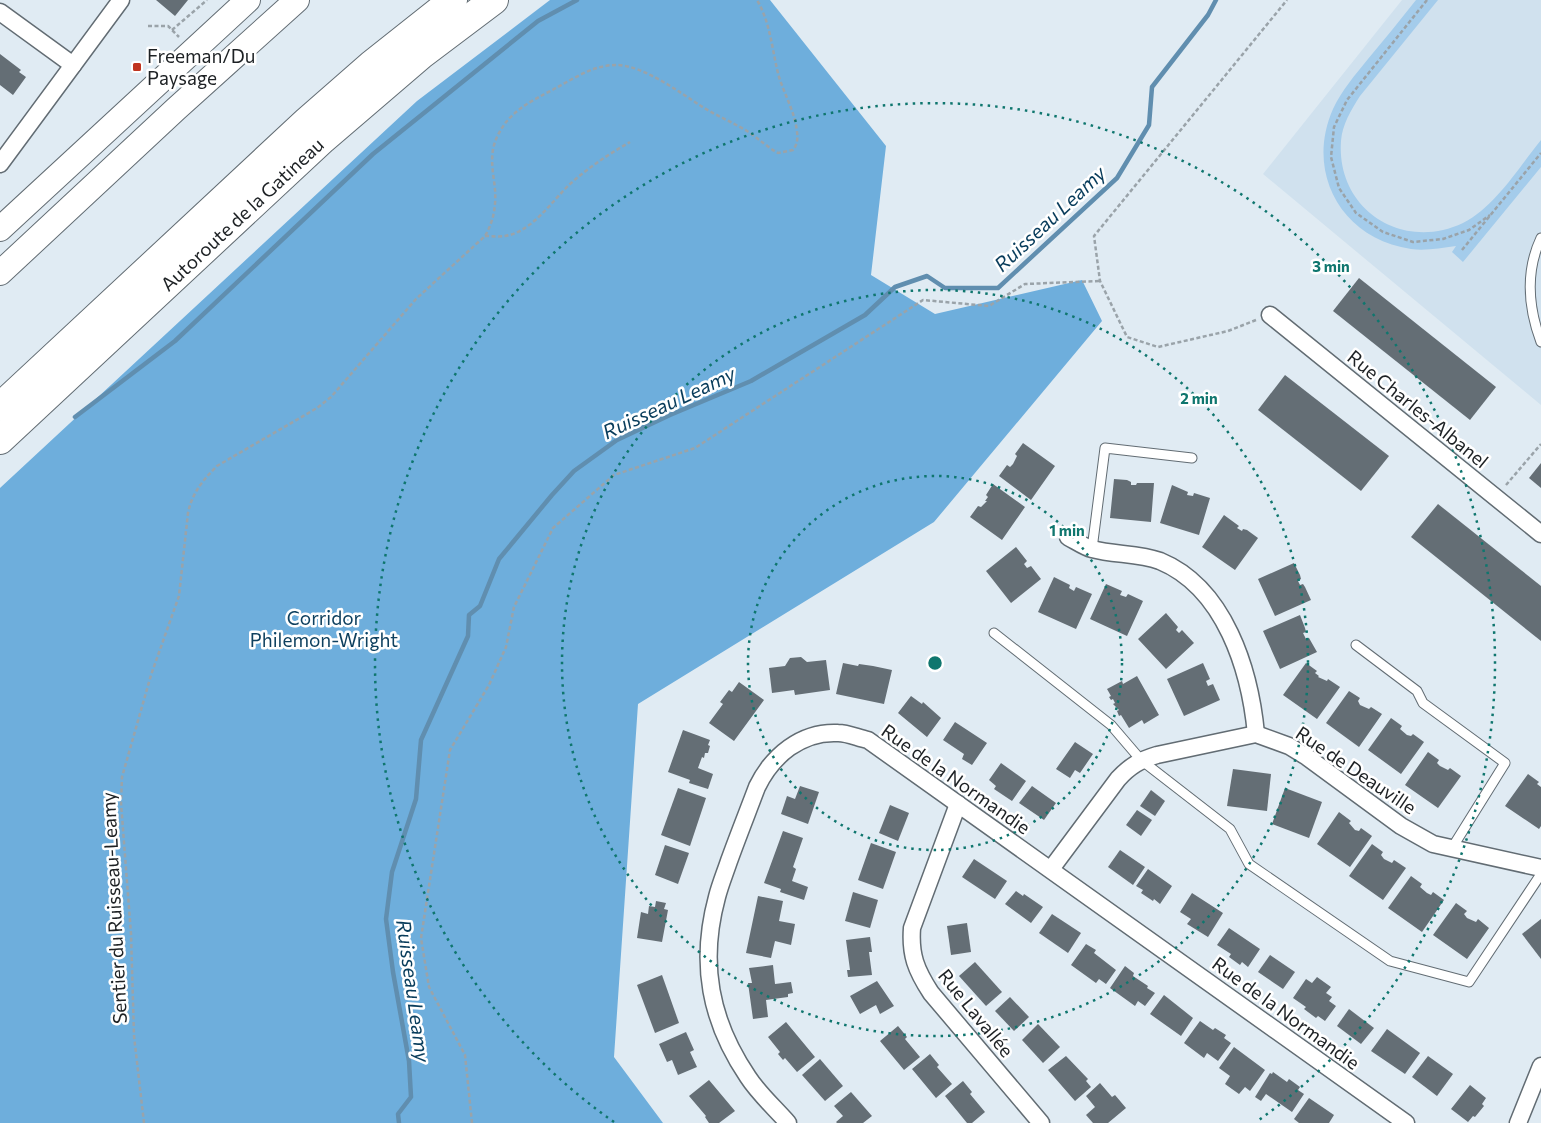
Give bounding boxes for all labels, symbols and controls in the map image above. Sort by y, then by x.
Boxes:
place label: Freeman/Du Paysage [147,44,255,89]
marker: Freeman/Du Paysage [131,61,143,73]
street label: Autoroute de la Gatineau [156,133,328,295]
water label: Ruisseau Leamy [989,160,1110,276]
text: 3 min [1312,257,1350,275]
street label: Rue Charles-Albanel [1343,345,1493,472]
water label: Ruisseau Leamy [598,361,739,443]
text: 2 min [1180,389,1218,407]
text: 1 min [1049,521,1085,539]
park label: Corridor Philemon-Wright [250,606,398,651]
centre of rings [926,654,944,672]
street label: Rue de la Normandie [877,719,1035,839]
street label: Rue de Deauville [1292,721,1421,818]
street label: Sentier du Ruisseau-Leamy [96,791,131,1025]
water label: Ruisseau Leamy [392,918,436,1064]
street label: Rue de la Normandie [1208,951,1364,1074]
street label: Rue Lavallée [934,964,1019,1061]

